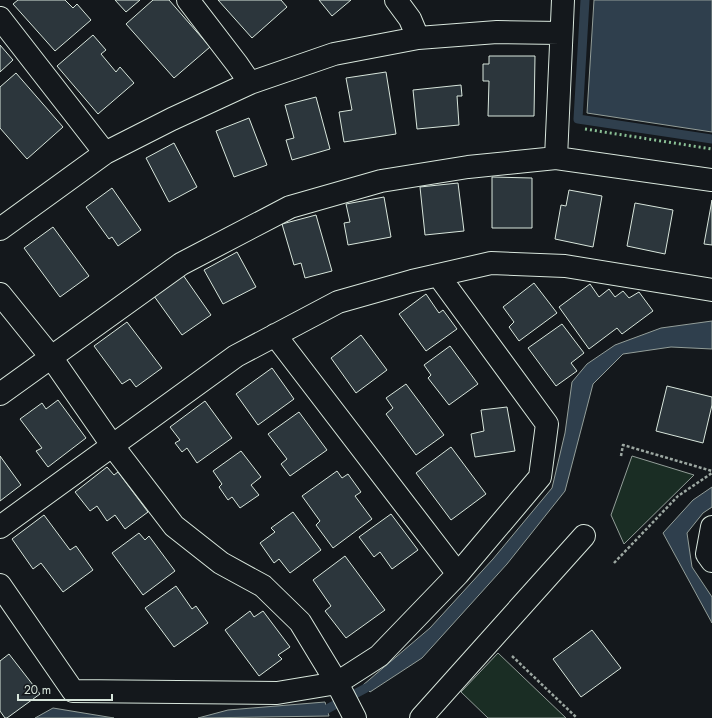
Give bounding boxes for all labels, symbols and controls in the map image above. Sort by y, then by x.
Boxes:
scale bar [18,676,112,702]
text: 20 m [24,681,51,699]

